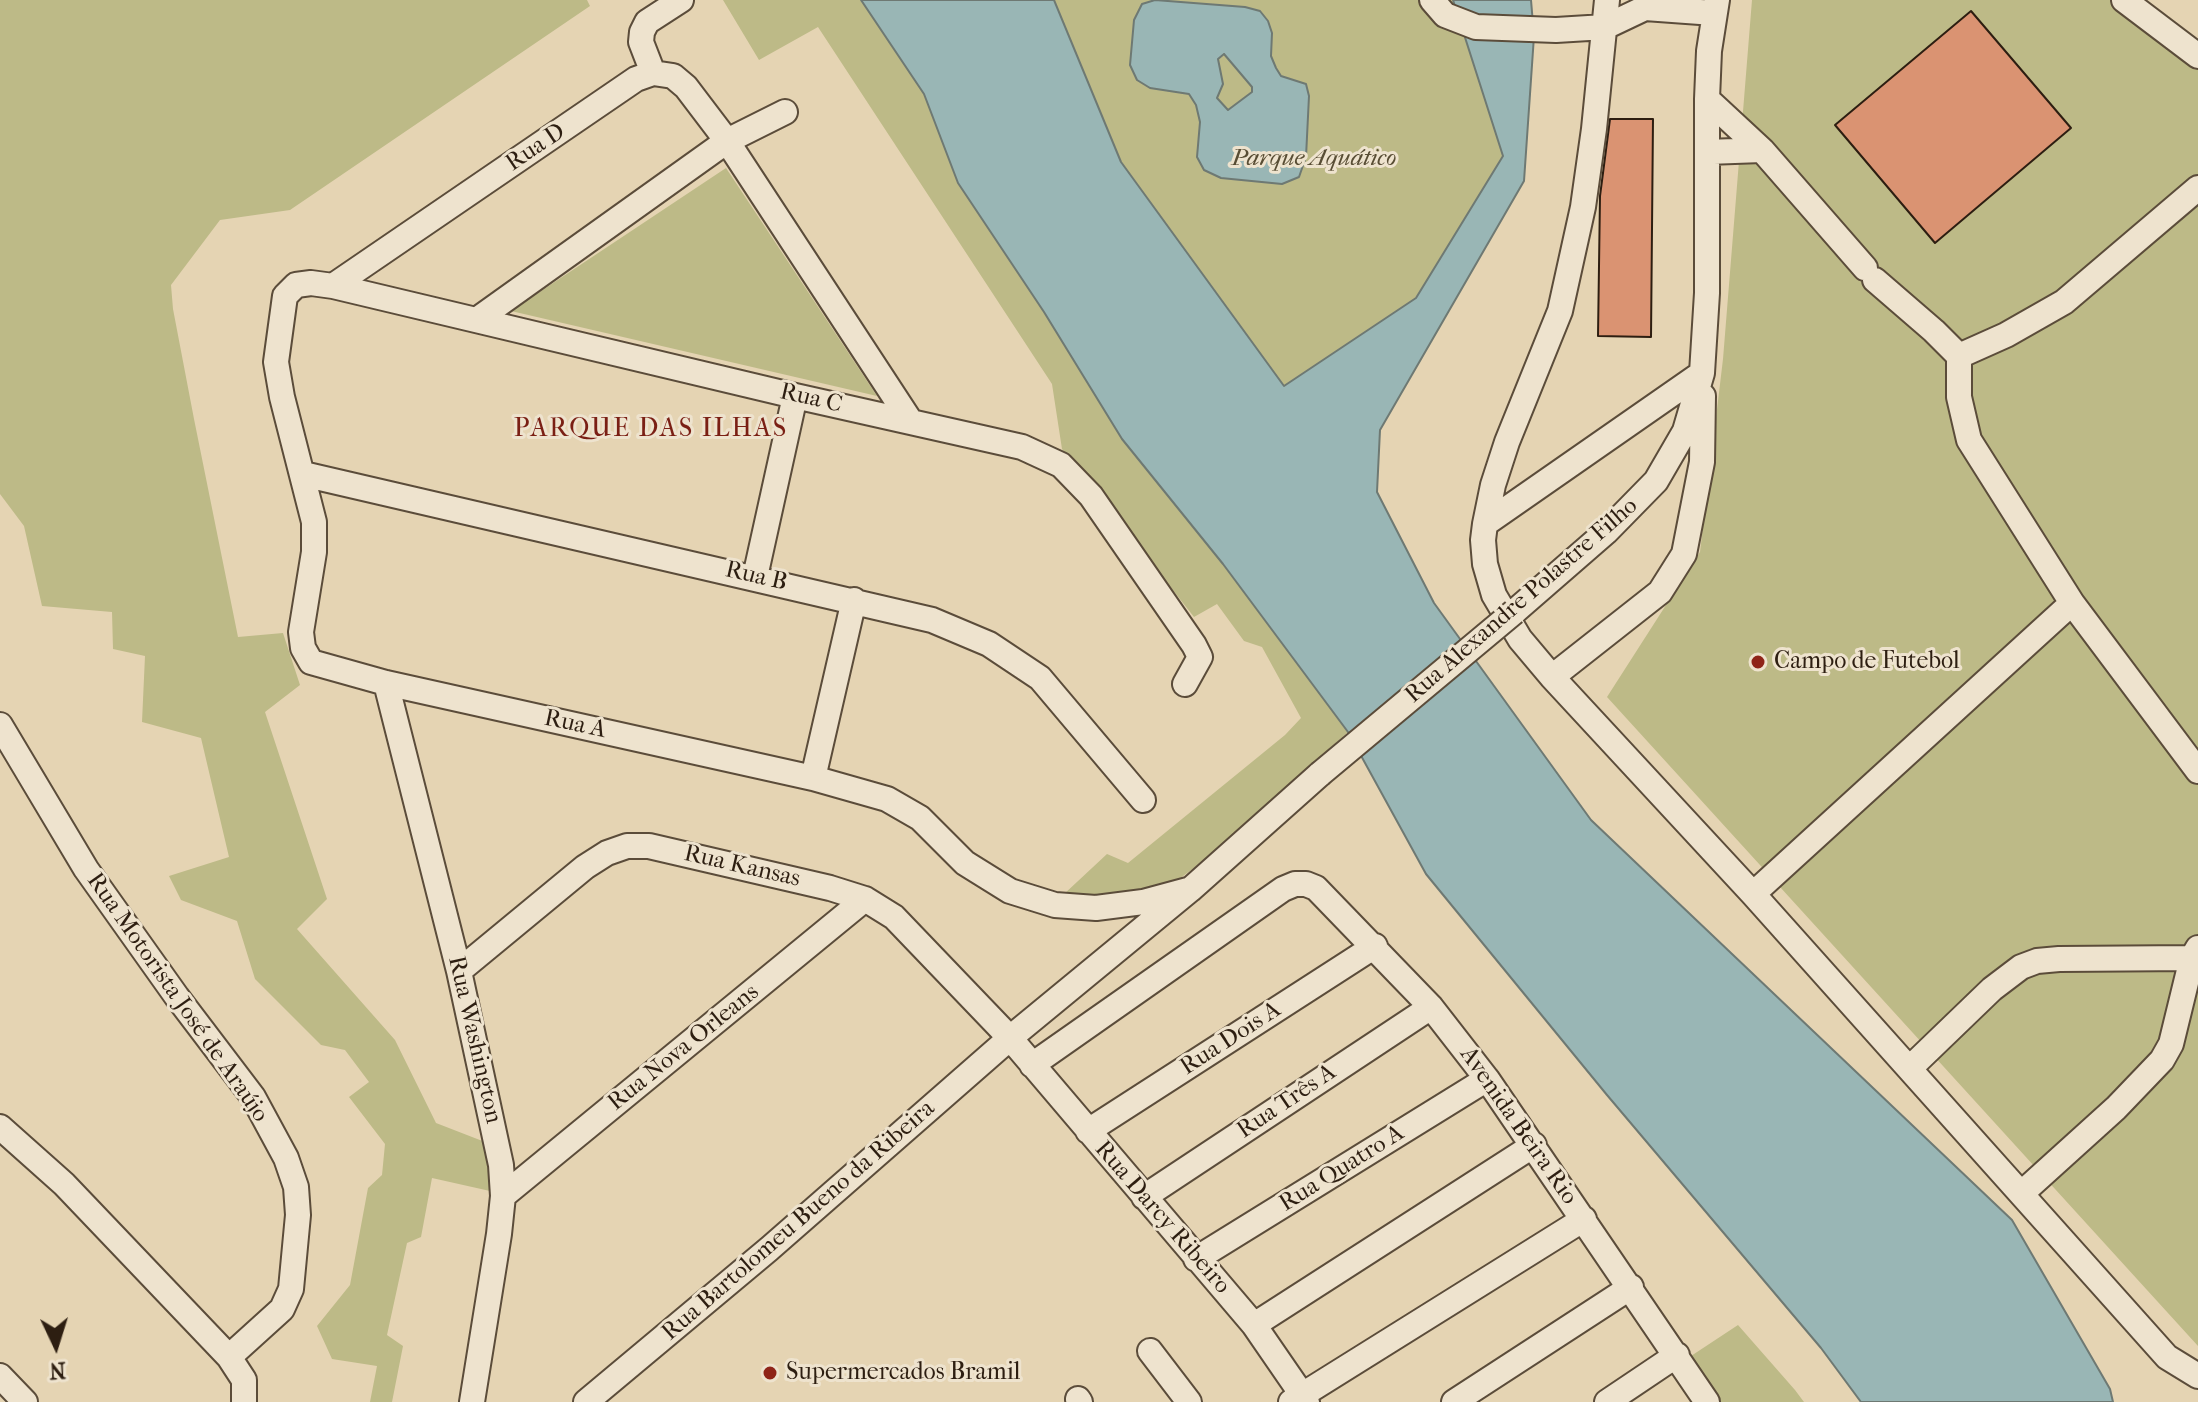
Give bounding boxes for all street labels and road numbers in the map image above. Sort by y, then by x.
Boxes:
street label: Rua D [501,118,571,178]
street label: Rua C [777,378,845,420]
street label: Rua Alexandre Polastre Filho [1400,492,1644,710]
street label: Rua B [722,556,790,598]
street label: Rua A [541,704,609,746]
street label: Rua Kansas [681,840,803,894]
street label: Rua Motorista José de Araújo [80,868,274,1128]
street label: Rua Washington [441,954,507,1126]
street label: Rua Nova Orleans [603,978,765,1118]
street label: Rua Dois A [1175,996,1287,1082]
street label: Avenida Beira Rio [1453,1042,1583,1210]
street label: Rua Três A [1232,1058,1342,1146]
street label: Rua Bartolomeu Bueno da Ribeira [657,1095,941,1347]
street label: Rua Quatro A [1274,1119,1410,1219]
street label: Rua Darcy Ribeiro [1088,1136,1236,1300]

